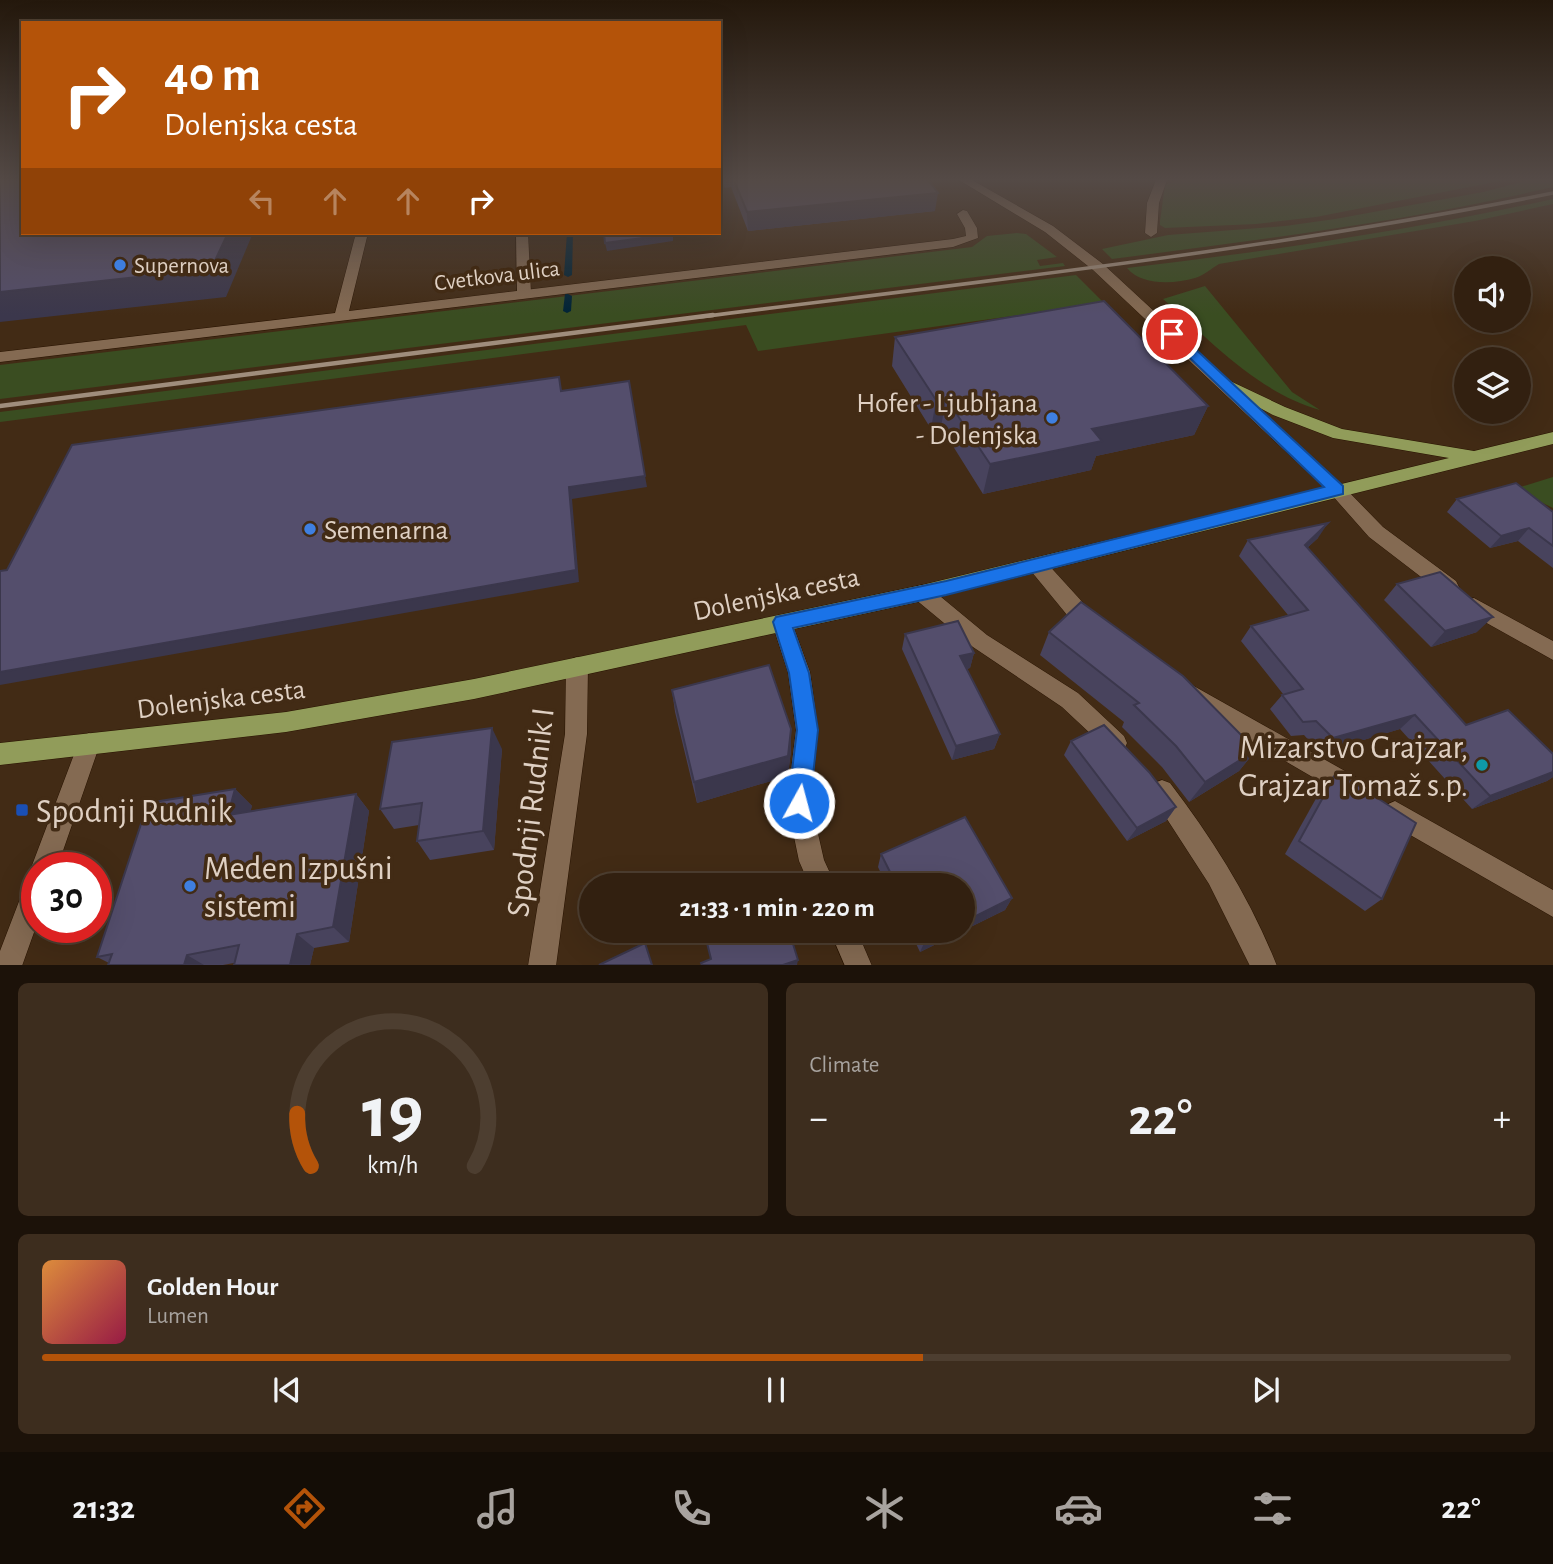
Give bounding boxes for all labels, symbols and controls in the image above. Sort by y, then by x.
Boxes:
icon: right [49,49,140,140]
text: 40 m [164,51,261,100]
text: Dolenjska cesta [164,109,358,141]
icon: left [243,182,281,220]
icon: ahead [316,182,354,220]
icon: ahead [389,182,427,220]
icon: right [462,182,500,220]
place label: Supernova [134,255,229,278]
map controls [1454,256,1531,424]
button: sound [1454,256,1531,333]
marker: Supernova [112,257,128,273]
street label: Cvetkova ulica [433,257,561,296]
pin [1142,304,1202,364]
icon: arrive [1153,315,1191,353]
button: layers [1454,347,1531,424]
place label: Hofer - Ljubljana - Dolenjska [856,390,1038,450]
marker: Hofer - Ljubljana - Dolenjska [1044,410,1060,426]
place label: Semenarna [324,517,448,545]
marker: Semenarna [302,521,318,537]
street label: Dolenjska cesta [691,564,862,626]
street label: Dolenjska cesta [135,676,307,724]
street label: Spodnji Rudnik I [502,706,561,919]
place label: Mizarstvo Grajzar, Grajzar Tomaž s.p. [1238,732,1468,803]
marker: Mizarstvo Grajzar, Grajzar Tomaž s.p. [1474,757,1490,773]
position arrow [762,766,836,840]
place label: Spodnji Rudnik [36,796,232,829]
marker: Spodnji Rudnik [14,802,30,818]
speed limit sign: 30 [21,852,112,943]
place label: Meden Izpušni sistemi [204,853,393,924]
marker: Meden Izpušni sistemi [182,878,198,894]
text: 21:33 · 1 min · 220 m [679,895,875,921]
text: Climate [810,1054,879,1077]
text: 19 [362,1078,423,1151]
text: 22° [1128,1092,1192,1144]
text: − [810,1100,828,1138]
text: + [1493,1100,1511,1138]
text: km/h [367,1152,419,1177]
text: Golden Hour [147,1274,278,1300]
text: Lumen [147,1305,209,1328]
icon: previous [268,1371,306,1409]
icon: pause [757,1371,795,1409]
icon: next [1247,1371,1285,1409]
icon: directions [280,1484,329,1533]
icon: music [473,1484,522,1533]
icon: phone [667,1484,716,1533]
icon: climate [860,1484,909,1533]
icon: car [1054,1484,1103,1533]
icon: filters [1248,1484,1297,1533]
text: 21:32 [72,1492,135,1524]
text: 22° [1441,1492,1481,1524]

